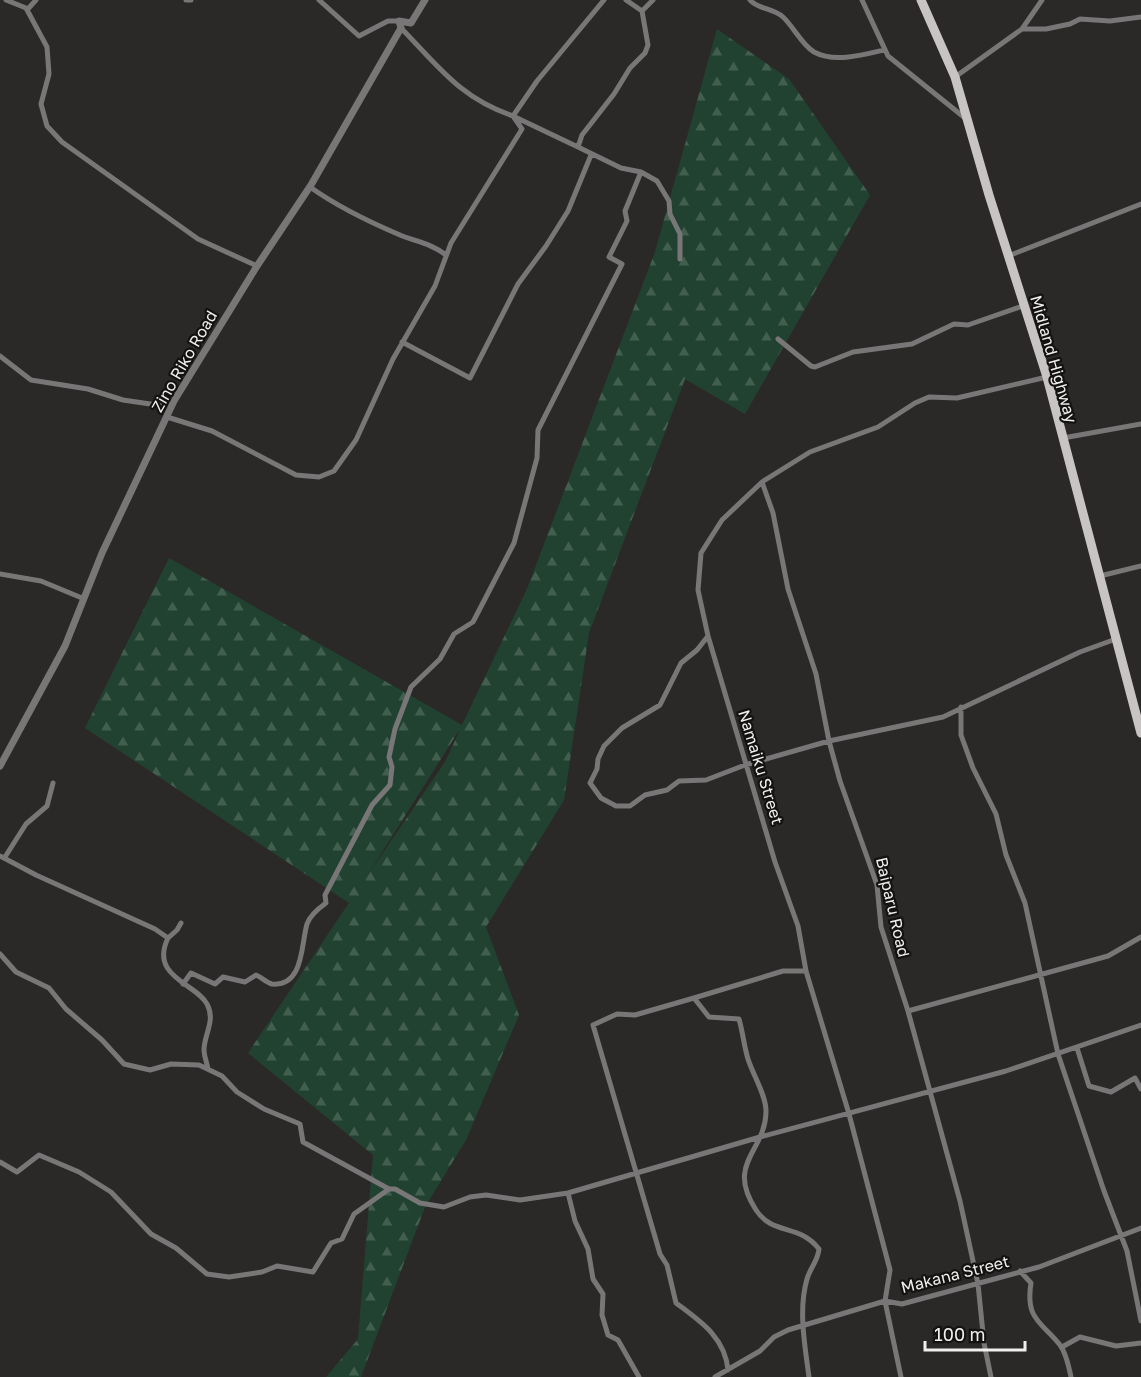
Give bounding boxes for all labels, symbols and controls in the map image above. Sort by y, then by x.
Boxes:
street label: Midland Highway [1026,293,1082,425]
street label: Zino Riko Road [147,307,221,415]
street label: Namaiku Street [734,707,788,827]
street label: Baiparu Road [872,855,914,959]
street label: Makana Street [899,1251,1011,1297]
scale bar [925,1314,1026,1352]
text: 100 m [934,1323,985,1345]

